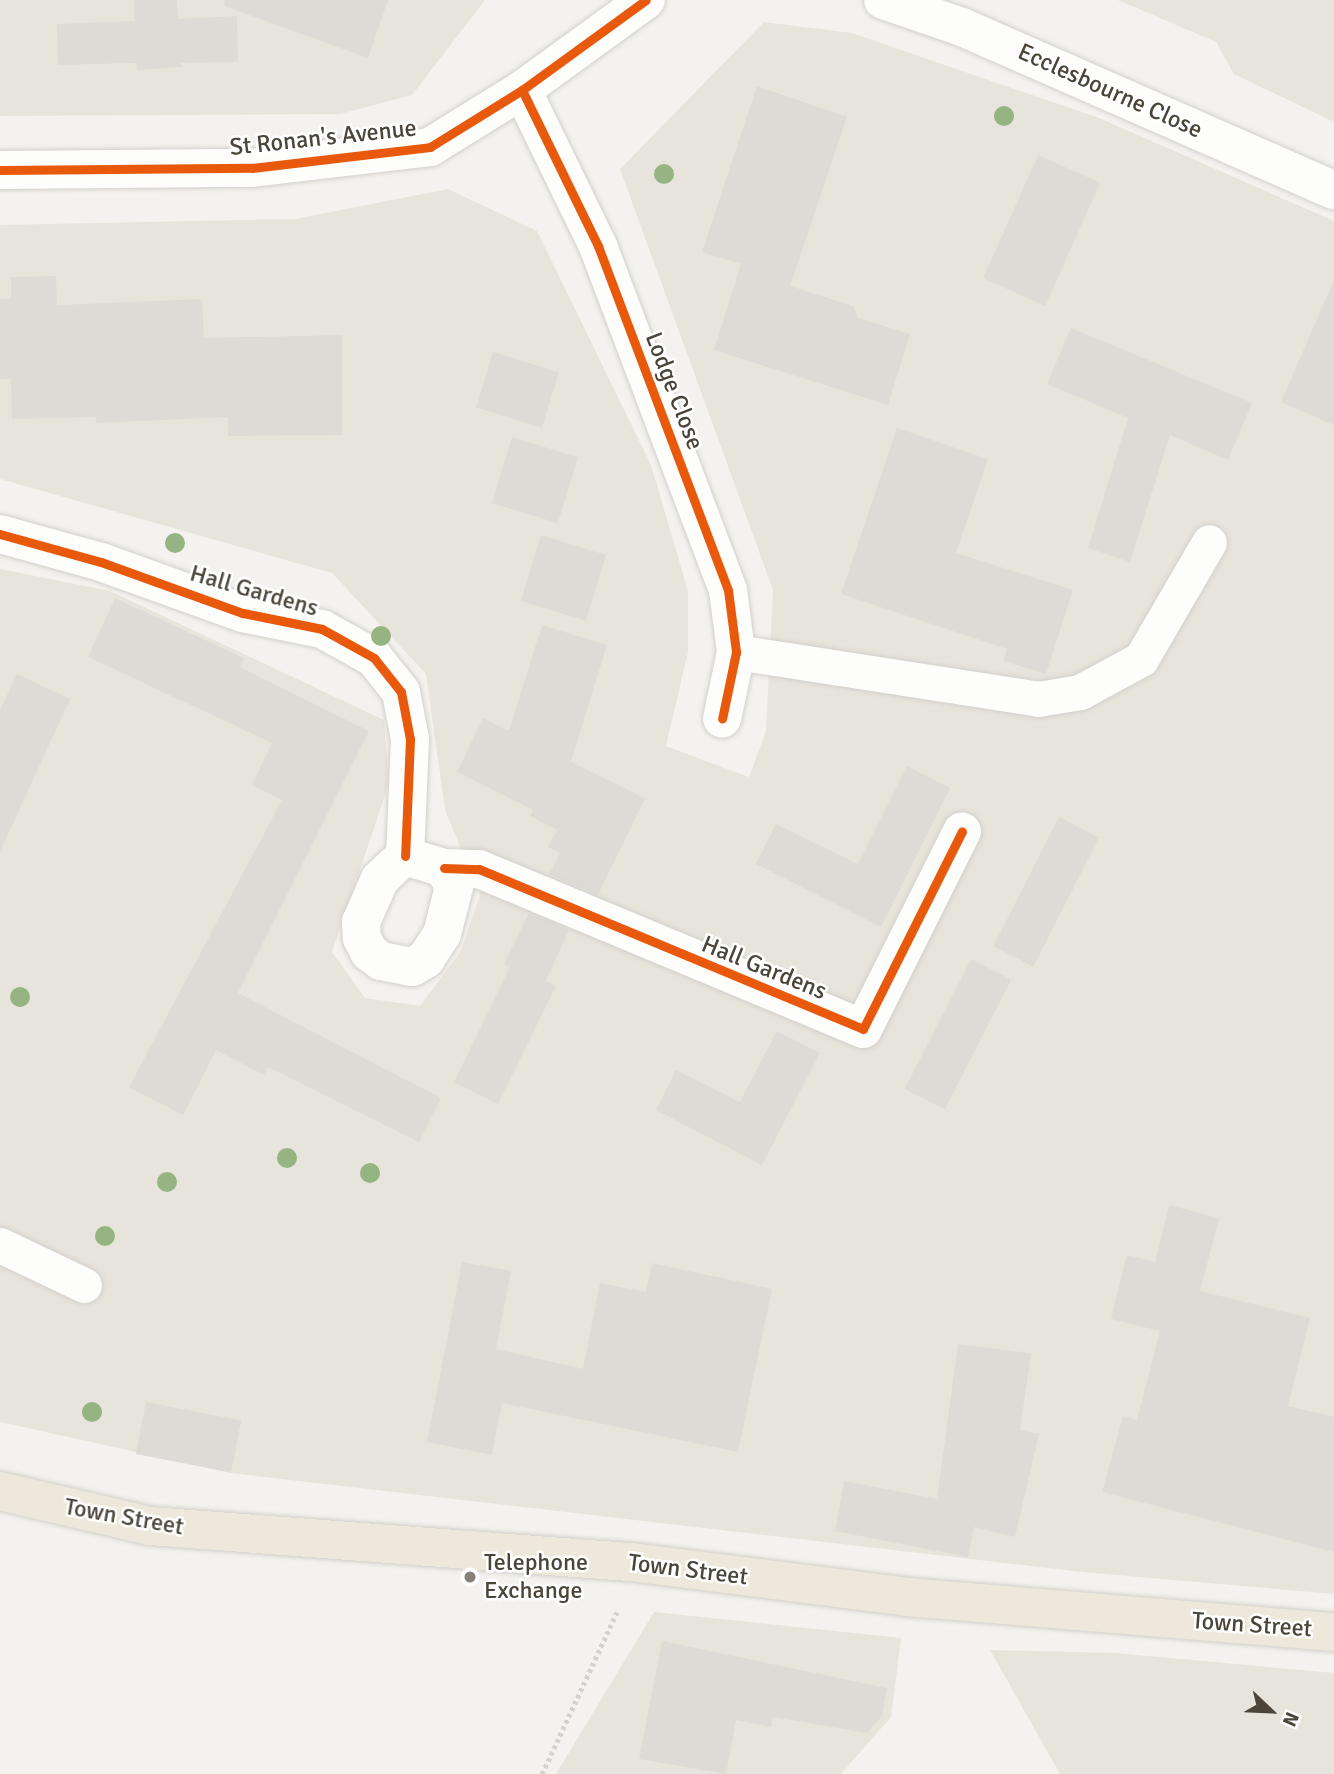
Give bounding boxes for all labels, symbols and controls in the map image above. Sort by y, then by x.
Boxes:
street label: Ecclesbourne Close [1013,37,1207,145]
street label: St Ronan's Avenue [228,114,418,162]
street label: Lodge Close [638,328,710,454]
street label: Hall Gardens [187,559,321,623]
street label: Hall Gardens [697,930,831,1006]
street label: Town Street [62,1492,186,1542]
street label: Town Street [627,1548,749,1592]
place label: Telephone Exchange [484,1549,588,1605]
marker: Telephone Exchange [462,1569,478,1585]
street label: Town Street [1191,1606,1313,1644]
north arrow [1236,1676,1306,1746]
text: N [1277,1708,1304,1730]

